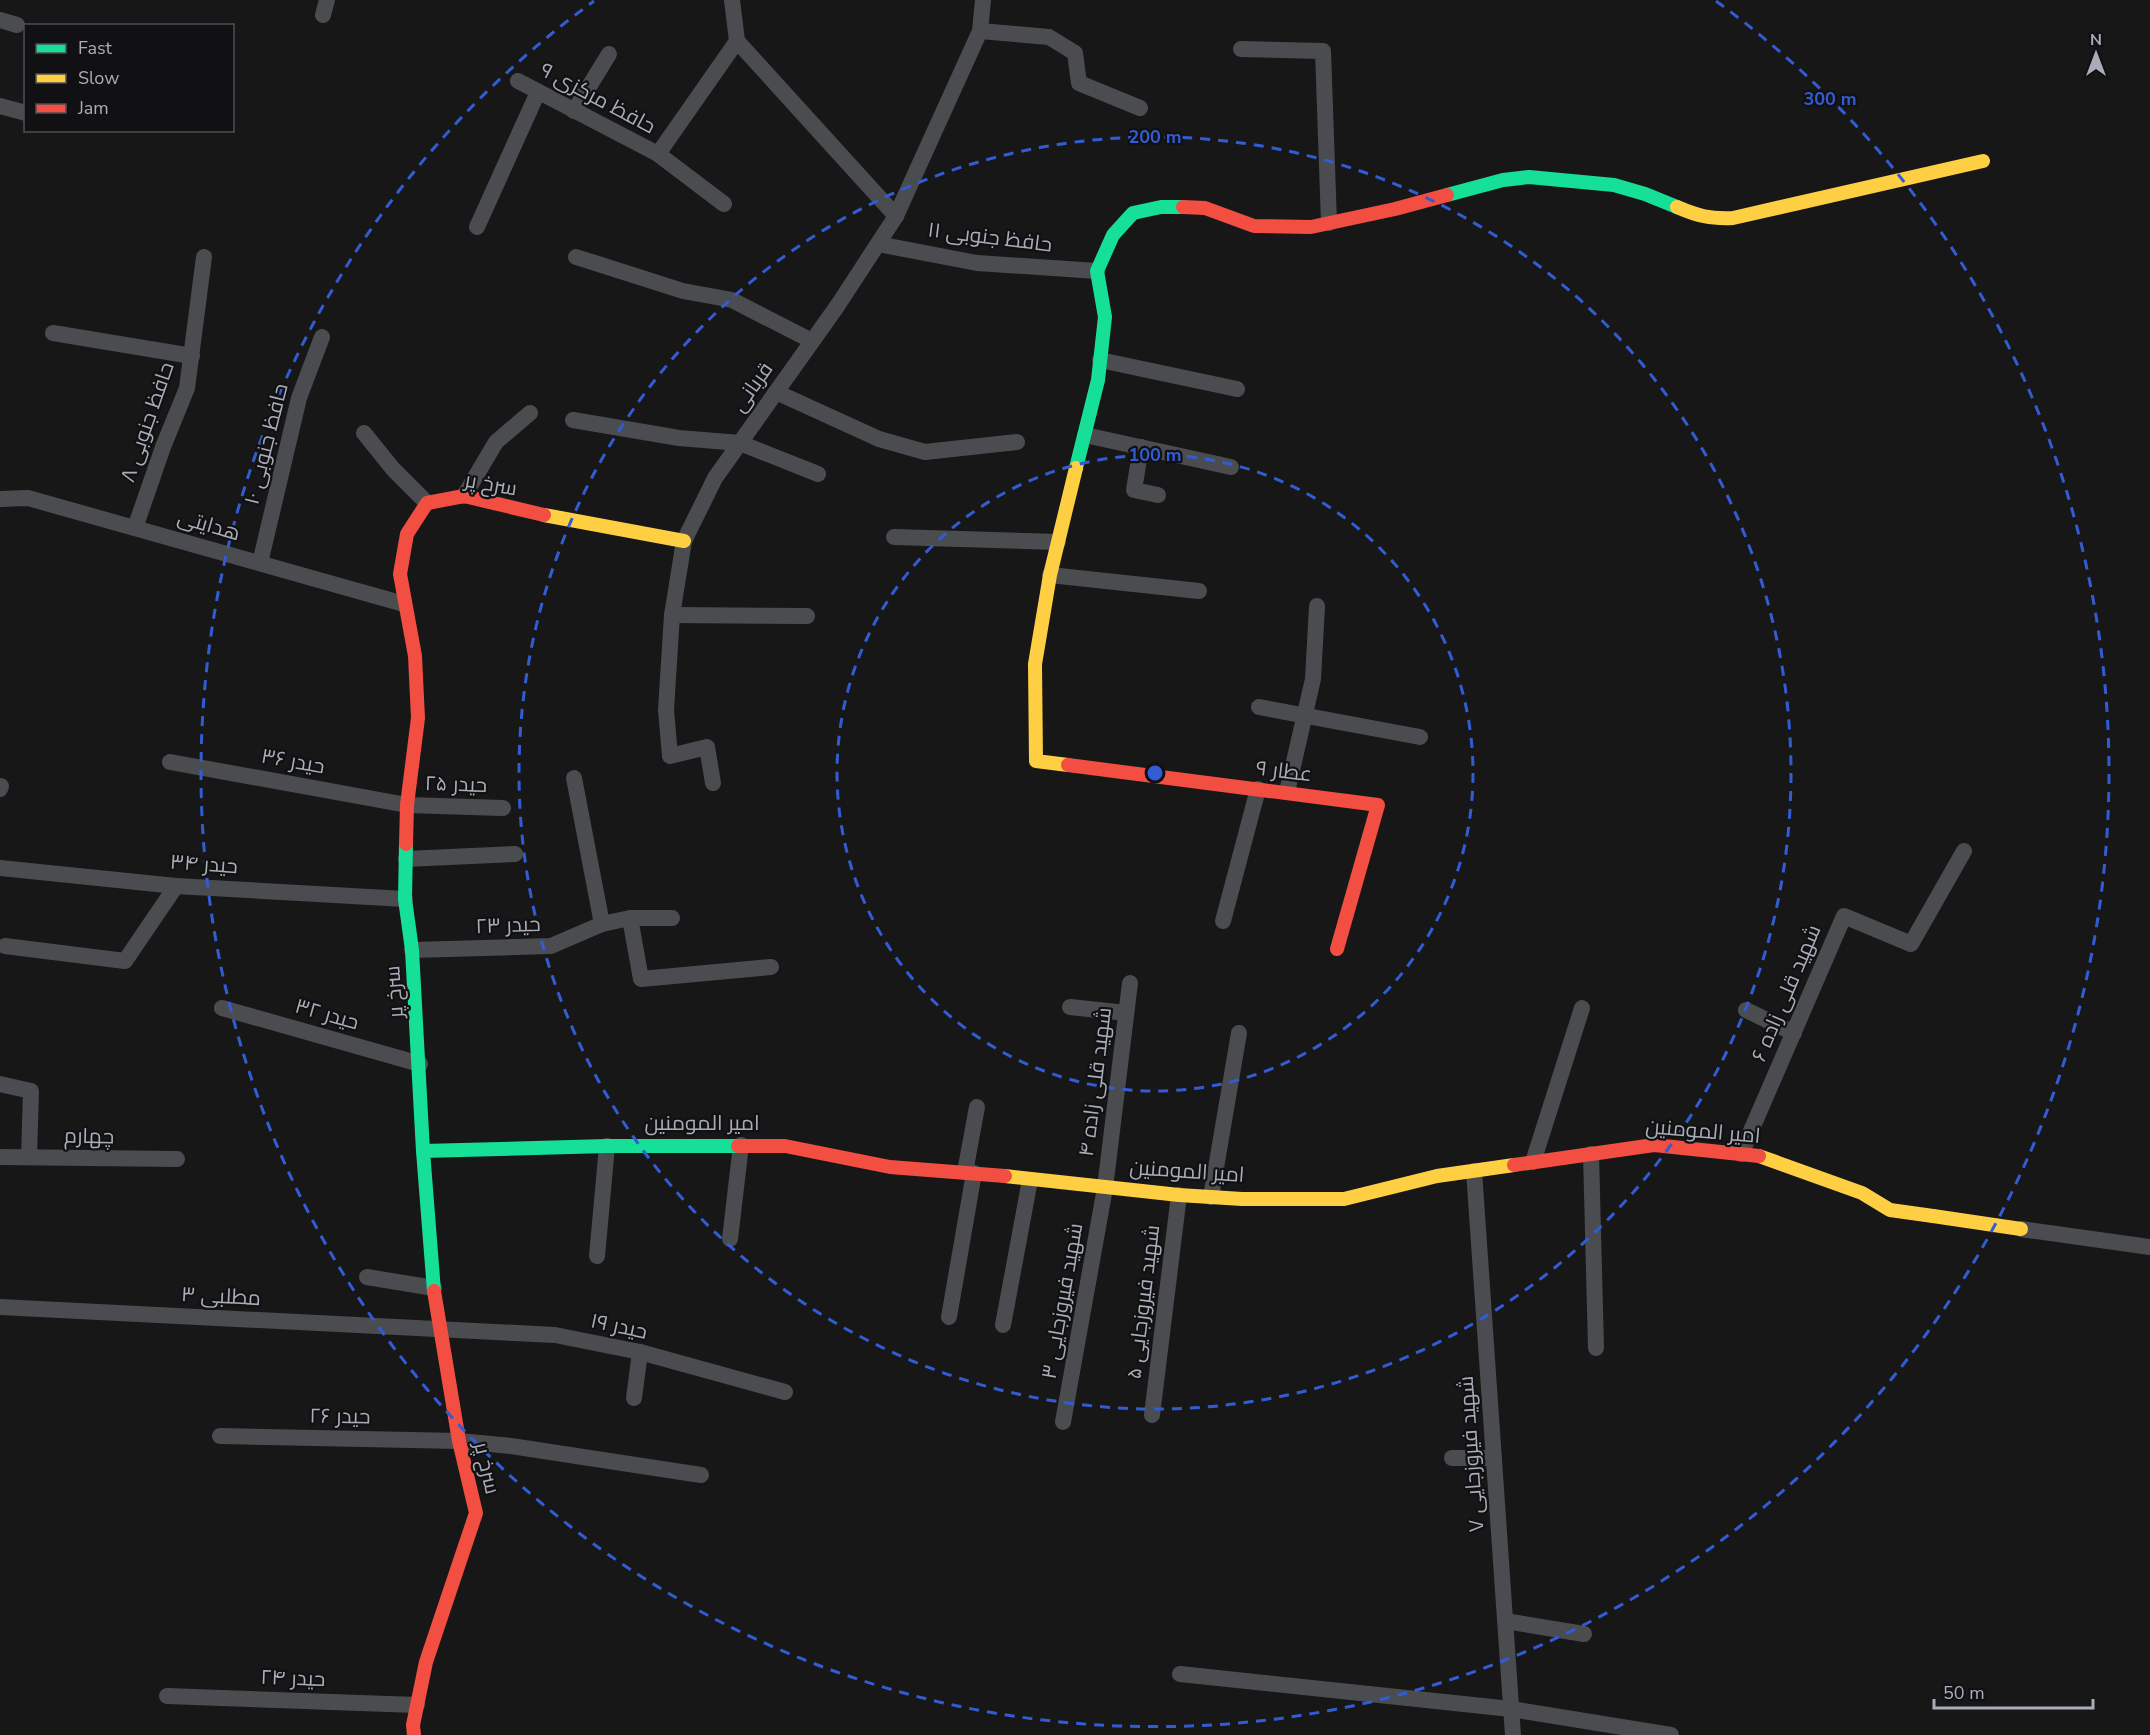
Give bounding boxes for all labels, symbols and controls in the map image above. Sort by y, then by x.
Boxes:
legend [24,24,234,132]
north arrow [2066,24,2126,84]
text: N [2090,29,2102,51]
text: Fast [78,36,113,60]
street label: حافظ مرکزی ۹ [535,56,661,140]
text: Slow [78,66,119,90]
text: 300 m [1803,87,1857,111]
text: Jam [77,96,109,120]
text: 200 m [1128,125,1182,149]
street label: حافظ جنوبی ۱۱ [926,215,1054,259]
street label: قربانی [725,356,779,418]
street label: حافظ جنوبی ۸ [113,358,181,486]
street label: حافظ جنوبی ۱۰ [237,380,295,508]
text: 100 m [1128,443,1182,467]
street label: سرخ پر [462,465,519,502]
street label: هدایتی [174,503,244,547]
street label: حیدر ۳۶ [259,742,327,780]
street label: عطار ۹ [1254,754,1314,788]
centre of rings [1145,763,1165,783]
street label: حیدر ۲۵ [424,769,488,799]
street label: حیدر ۳۴ [169,848,239,880]
street label: حیدر ۲۳ [475,910,541,940]
street label: شهید قلی زاده ۶ [1745,920,1827,1066]
street label: سرخ پر [378,965,410,1020]
street label: حیدر ۳۲ [292,992,362,1036]
street label: شهید قلی زاده ۴ [1072,1006,1118,1158]
street label: امیر المومنین [644,1109,760,1137]
street label: امیر المومنین [1644,1112,1762,1150]
street label: چهارم [64,1122,114,1150]
street label: امیر المومنین [1129,1153,1245,1189]
street label: شهید فیروزجایی ۳ [1035,1221,1089,1381]
street label: شهید فیروزجایی ۵ [1120,1223,1166,1381]
street label: مطلبی ۳ [180,1280,262,1312]
street label: حیدر ۱۹ [588,1306,650,1346]
street label: شهید فیروزجایی ۷ [1452,1375,1490,1533]
street label: حیدر ۲۶ [309,1401,371,1431]
street label: سرخ پر [467,1438,507,1497]
street label: حیدر ۲۴ [260,1663,326,1693]
scale bar [1934,1672,2093,1710]
text: 50 m [1943,1681,1985,1705]

